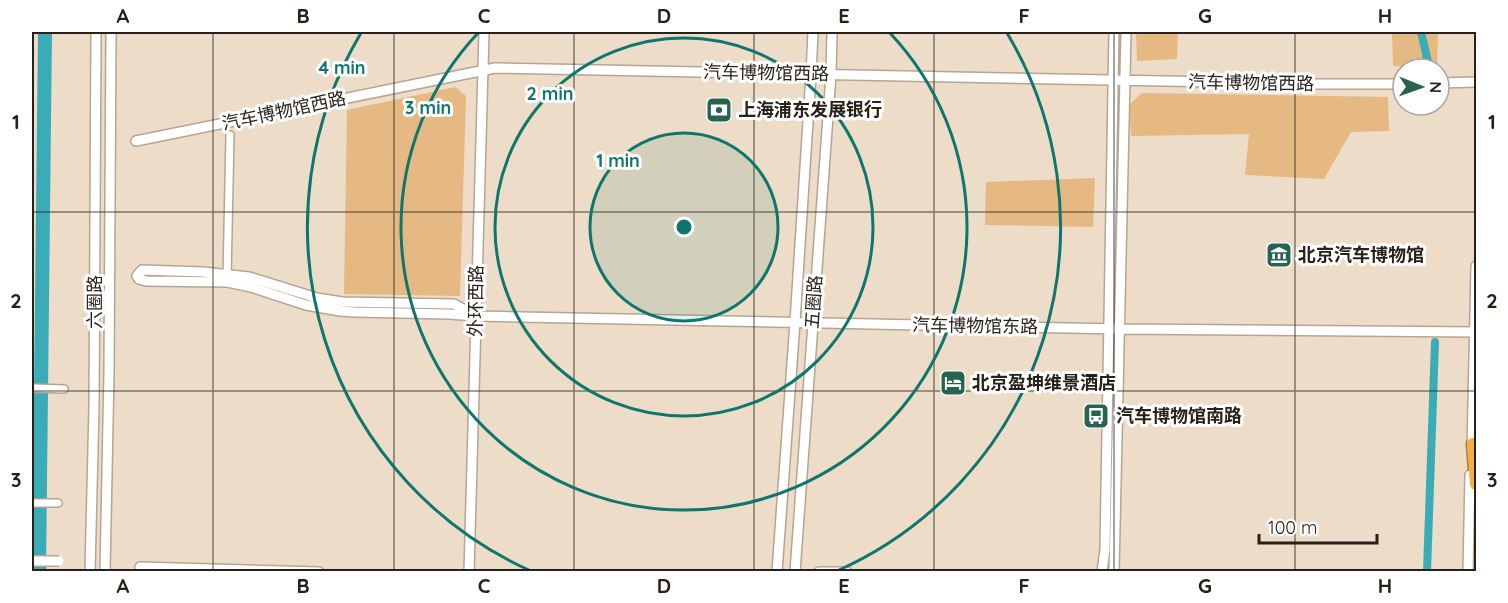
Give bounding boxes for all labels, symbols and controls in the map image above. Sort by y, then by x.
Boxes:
text: A [117,3,130,28]
text: B [296,3,310,28]
text: C [478,3,491,28]
text: D [657,3,671,28]
text: E [838,3,850,28]
text: F [1018,3,1030,28]
text: G [1198,3,1212,28]
text: H [1378,3,1392,28]
text: 4 min [318,56,366,79]
north arrow [1391,57,1451,117]
street label: 汽车博物馆西路 [703,60,829,85]
street label: 汽车博物馆西路 [1188,70,1314,95]
text: N [1426,81,1446,93]
text: 2 min [527,82,573,105]
street label: 汽车博物馆西路 [220,86,348,135]
bank icon: 上海浦东发展银行 [704,95,734,125]
text: 3 min [405,96,451,119]
place label: 上海浦东发展银行 [738,98,882,121]
text: 1 [12,109,20,134]
text: 1 [1488,109,1496,134]
text: 1 min [596,149,640,172]
centre of rings [674,217,694,237]
museum icon: 北京汽车博物馆 [1264,240,1294,270]
place label: 北京汽车博物馆 [1298,243,1424,266]
street label: 外环西路 [463,265,488,337]
street label: 五圈路 [800,274,827,330]
street label: 六圈路 [83,275,106,329]
text: 2 [10,288,22,313]
text: 2 [1486,288,1498,313]
street label: 汽车博物馆东路 [912,313,1038,338]
hotel icon: 北京盈坤维景酒店 [938,368,968,398]
place label: 北京盈坤维景酒店 [972,371,1116,394]
bus stop icon: 汽车博物馆南路 [1081,401,1111,431]
place label: 汽车博物馆南路 [1116,404,1242,427]
text: 3 [11,467,21,492]
text: 3 [1487,467,1497,492]
scale bar [1259,507,1378,545]
text: 100 m [1268,516,1317,539]
text: A [117,573,130,598]
text: B [296,573,310,598]
text: C [478,573,491,598]
text: D [657,573,671,598]
text: E [838,573,850,598]
text: F [1018,573,1030,598]
text: G [1198,573,1212,598]
text: H [1378,573,1392,598]

